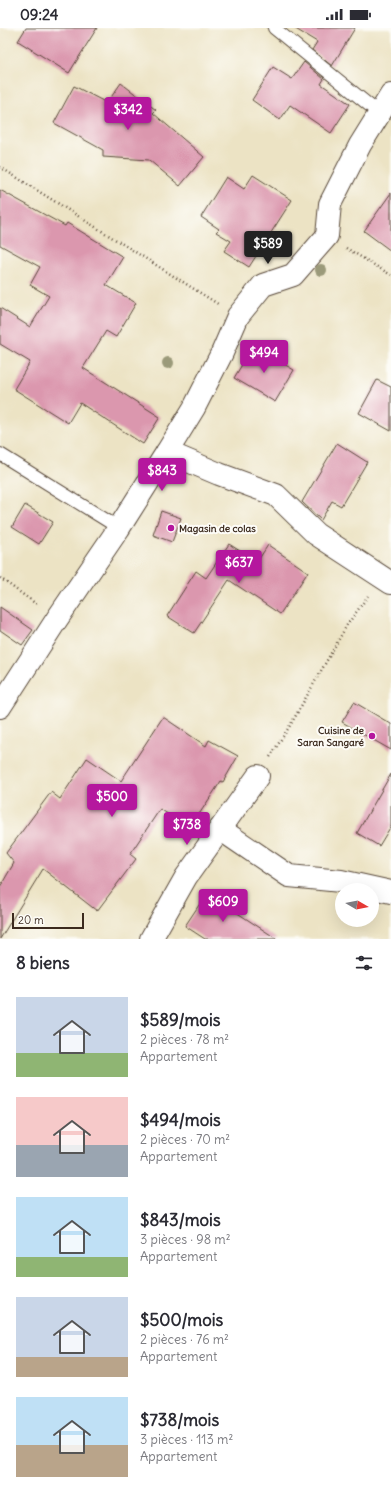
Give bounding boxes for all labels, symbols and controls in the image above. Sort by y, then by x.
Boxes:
text: 09:24 [20,5,59,24]
pin: $342 [104,97,152,131]
text: $342 [113,101,143,118]
pin: $589 [244,231,292,265]
text: $589 [253,235,283,252]
pin: $494 [240,340,288,374]
text: $494 [249,344,279,361]
pin: $843 [138,458,186,492]
text: $843 [147,462,177,479]
place label: Magasin de colas [179,522,256,535]
marker: Magasin de colas [166,523,176,533]
pin: $637 [215,550,263,584]
text: $637 [225,554,253,571]
place label: Cuisine de Saran Sangaré [297,724,365,749]
marker: Cuisine de Saran Sangaré [367,731,377,741]
pin: $500 [88,784,136,818]
text: $500 [96,788,128,805]
pin: $738 [163,812,211,846]
text: $738 [173,816,201,833]
north arrow [335,883,379,927]
map controls [335,883,379,927]
pin: $609 [199,889,247,923]
text: $609 [208,893,238,910]
scale bar [12,911,84,930]
text: 20 m [18,913,44,927]
text: 8 biens [16,952,70,974]
icon: filters [353,952,375,974]
text: $589/mois [140,1009,220,1031]
icon: home [48,1013,96,1061]
text: 2 pièces · 78 m² [140,1031,229,1048]
text: Appartement [140,1048,217,1065]
text: $494/mois [140,1109,221,1131]
icon: home [48,1113,96,1161]
text: 2 pièces · 70 m² [140,1131,230,1148]
text: Appartement [140,1148,217,1165]
text: $843/mois [140,1209,221,1231]
icon: home [48,1213,96,1261]
text: 3 pièces · 98 m² [140,1231,231,1248]
text: Appartement [140,1248,217,1265]
text: $500/mois [140,1309,223,1331]
icon: home [48,1313,96,1361]
text: 2 pièces · 76 m² [140,1331,229,1348]
text: Appartement [140,1348,217,1365]
text: $738/mois [140,1409,219,1431]
icon: home [48,1413,96,1461]
text: 3 pièces · 113 m² [140,1431,233,1448]
text: Appartement [140,1448,217,1465]

